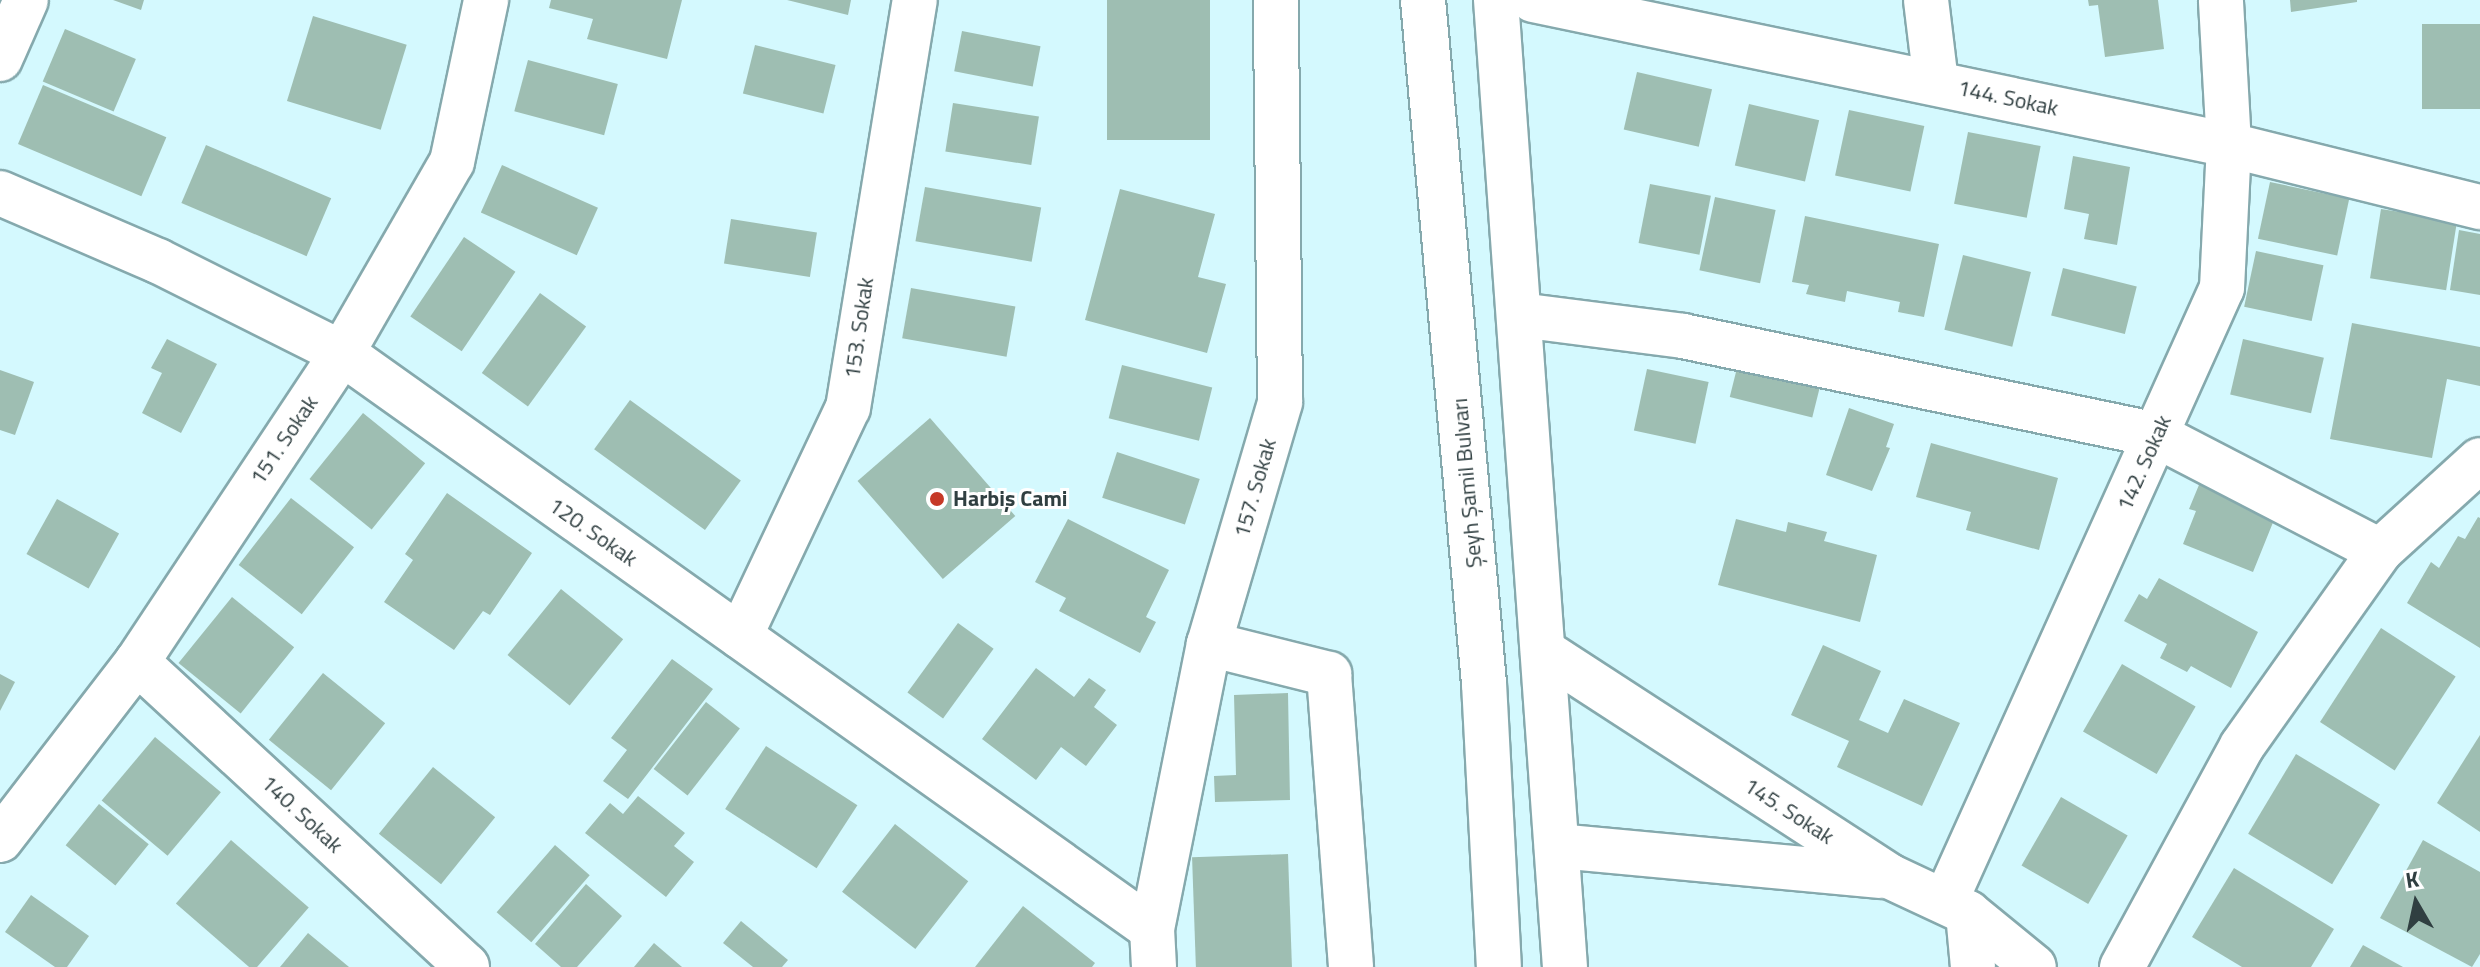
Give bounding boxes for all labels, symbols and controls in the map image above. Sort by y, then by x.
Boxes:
street label: 144. Sokak [1955,74,2061,122]
street label: 153. Sokak [839,276,879,380]
street label: 151. Sokak [245,390,323,490]
street label: Şeyh Şamil Bulvarı [1446,397,1488,569]
street label: 142. Sokak [2111,411,2177,515]
street label: 157. Sokak [1228,435,1282,541]
place label: Harbiş Cami [953,486,1068,512]
marker: Harbiş Cami [928,490,946,508]
street label: 120. Sokak [544,492,642,572]
street label: 140. Sokak [256,770,348,858]
street label: 145. Sokak [1739,772,1839,850]
text: K [2403,861,2421,897]
north arrow [2376,863,2456,943]

